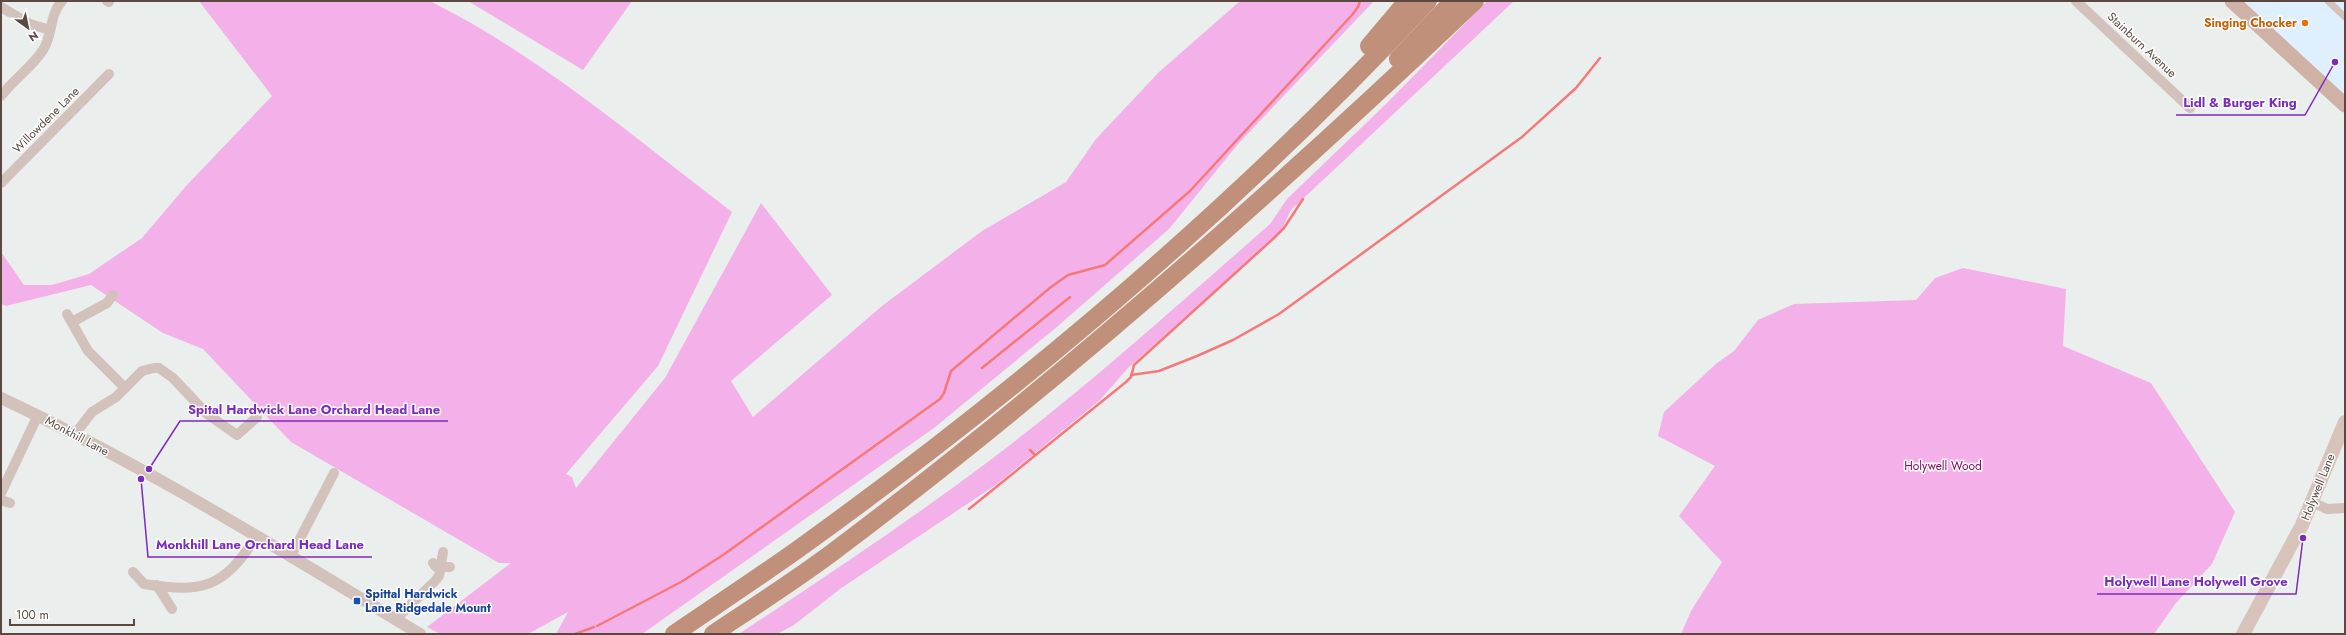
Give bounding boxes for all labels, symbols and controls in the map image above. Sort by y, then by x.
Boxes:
north arrow [8,8,48,48]
street label: Stainburn Avenue [2103,8,2181,82]
place label: Singing Chocker [2204,14,2297,32]
marker: Singing Chocker [2300,18,2310,28]
text: N [25,27,41,45]
street label: Willowdene Lane [9,83,83,157]
callout: Lidl & Burger King [2176,90,2305,115]
text: Lidl & Burger King [2183,93,2297,112]
callout: Spital Hardwick Lane Orchard Head Lane [180,396,448,421]
text: Spital Hardwick Lane Orchard Head Lane [188,400,441,419]
street label: Monkhill Lane [42,412,112,460]
street label: Holywell Lane [2296,451,2340,523]
park label: Holywell Wood [1904,457,1982,475]
callout: Monkhill Lane Orchard Head Lane [148,532,372,557]
text: Monkhill Lane Orchard Head Lane [156,535,365,554]
callout: Holywell Lane Holywell Grove [2097,569,2296,594]
text: Holywell Lane Holywell Grove [2104,572,2288,591]
place label: Spittal Hardwick Lane Ridgedale Mount [365,585,491,617]
marker: Spittal Hardwick Lane Ridgedale Mount [352,596,362,606]
scale bar [10,601,134,627]
text: 100 m [16,606,49,624]

